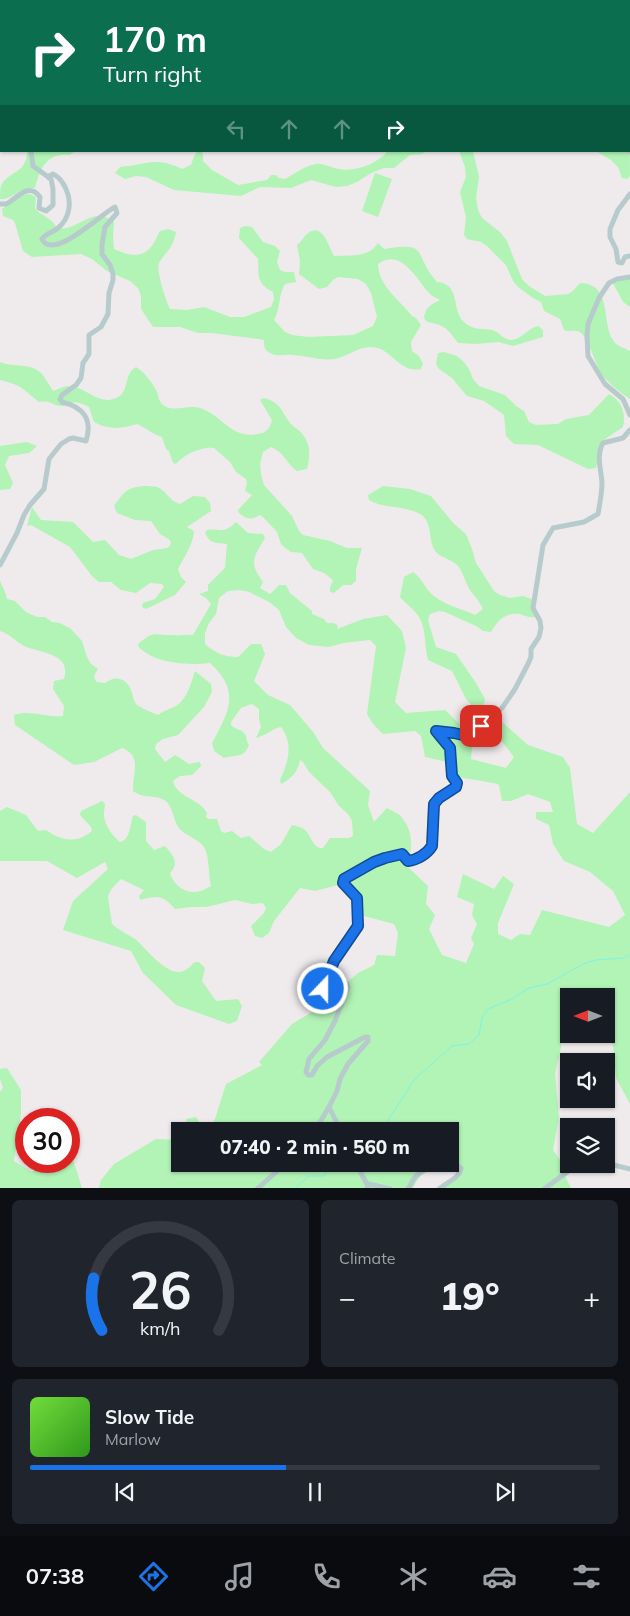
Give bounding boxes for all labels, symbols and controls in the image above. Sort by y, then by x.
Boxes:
text: 170 m [103,17,207,61]
icon: right [20,20,85,85]
text: Turn right [103,60,201,88]
icon: left [222,115,250,143]
icon: ahead [275,115,303,143]
icon: ahead [328,115,356,143]
icon: right [381,115,409,143]
pin [460,705,502,747]
icon: arrive [467,712,495,740]
position arrow [296,962,348,1014]
north arrow [560,988,615,1042]
map controls [560,988,615,1173]
button: sound [560,1053,615,1108]
speed limit sign: 30 [15,1108,80,1173]
button: layers [560,1118,615,1173]
text: 07:40 · 2 min · 560 m [220,1135,410,1159]
text: Climate [339,1248,395,1268]
text: 26 [129,1257,192,1322]
text: 19° [439,1272,500,1320]
text: − [339,1280,356,1315]
text: + [583,1280,600,1315]
text: km/h [140,1317,181,1339]
text: Slow Tide [105,1405,194,1429]
text: Marlow [105,1429,161,1449]
icon: previous [111,1478,139,1506]
icon: pause [301,1478,329,1506]
icon: next [491,1478,519,1506]
icon: directions [136,1559,171,1594]
icon: music [222,1559,257,1594]
icon: phone [309,1559,344,1594]
icon: climate [396,1559,431,1594]
icon: car [482,1559,517,1594]
icon: filters [569,1559,604,1594]
text: 07:38 [26,1562,84,1590]

